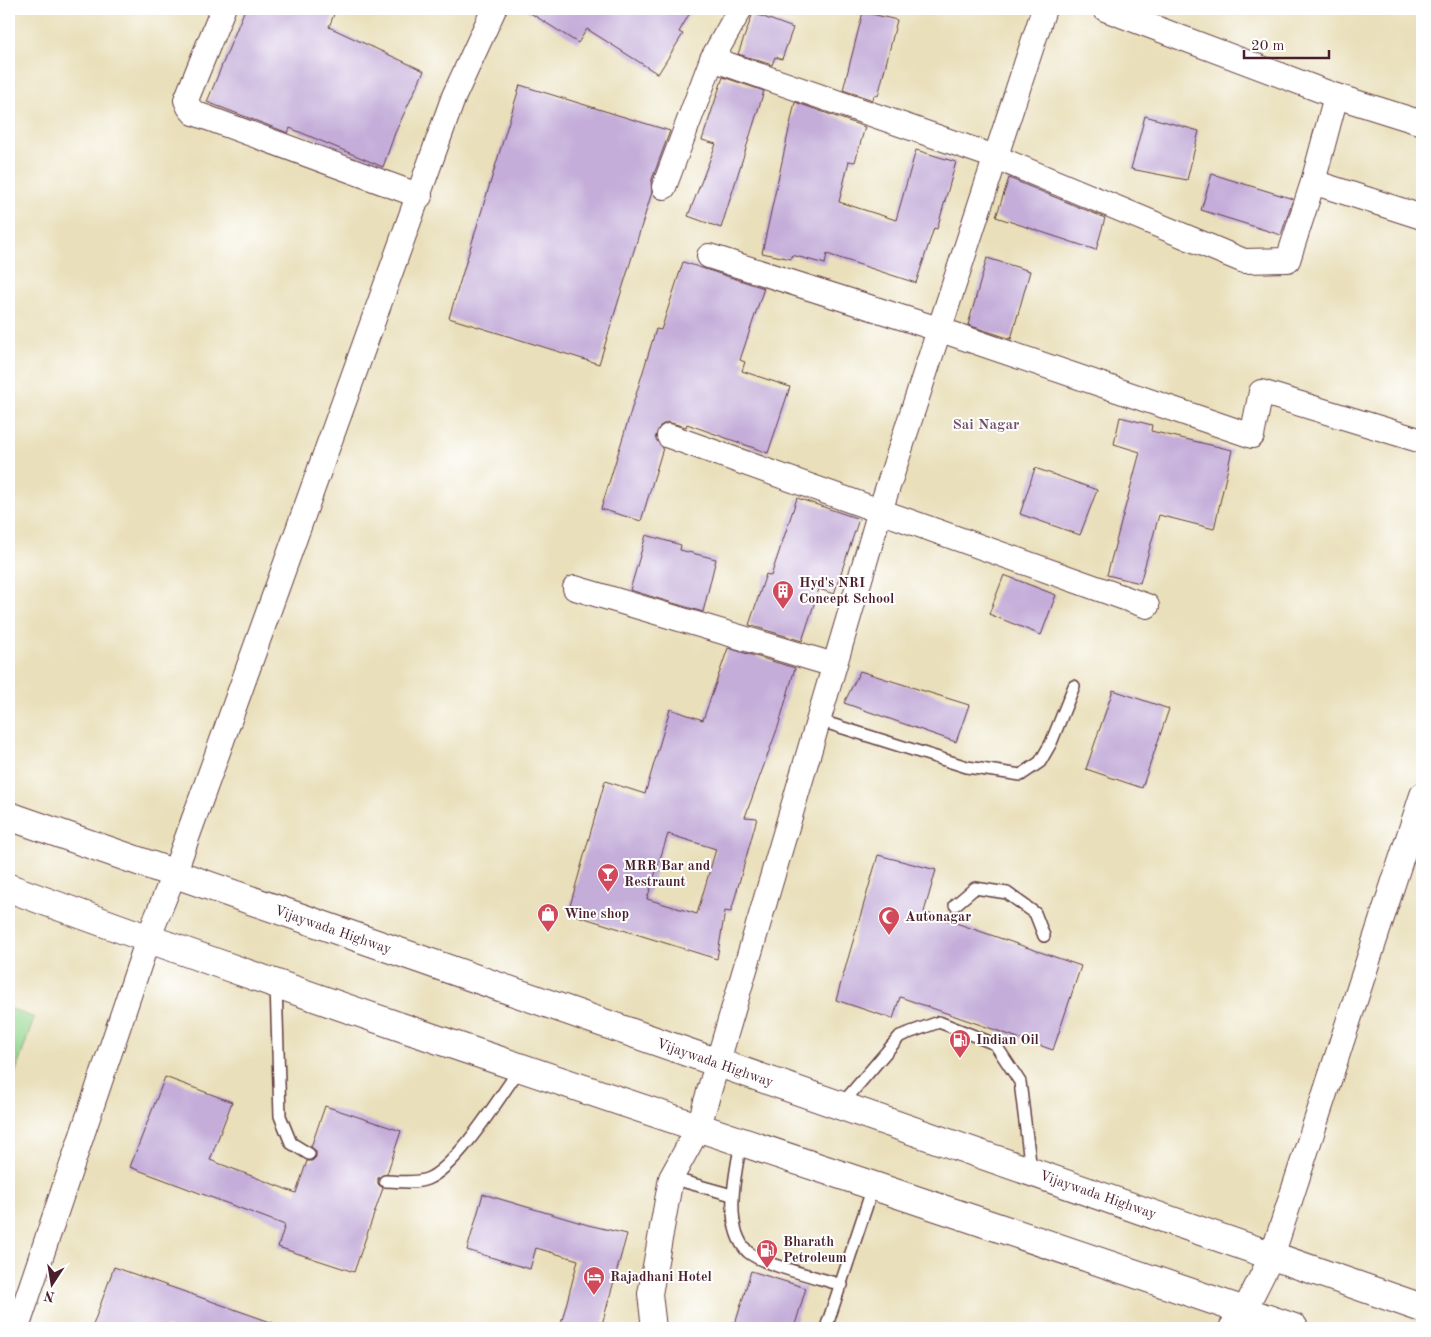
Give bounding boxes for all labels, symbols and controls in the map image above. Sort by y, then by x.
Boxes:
scale bar [1244,28,1328,60]
text: 20 m [1251,39,1285,54]
district label: Sai Nagar [952,418,1020,433]
place label: Hyd's NRI Concept School [799,576,894,606]
building icon: Hyd's NRI Concept School [771,579,795,610]
place label: MRR Bar and Restraunt [624,859,711,889]
bar icon: MRR Bar and Restraunt [596,862,620,893]
shop icon: Wine shop [536,902,560,933]
street label: Vijaywada Highway [273,903,394,957]
mosque icon: Autonagar [877,905,901,936]
place label: Wine shop [564,907,629,921]
place label: Autonagar [905,910,971,924]
fuel station icon: Indian Oil [948,1028,972,1059]
place label: Indian Oil [976,1033,1039,1047]
street label: Vijaywada Highway [655,1036,776,1090]
street label: Vijaywada Highway [1038,1168,1159,1222]
place label: Bharath Petroleum [783,1235,847,1265]
fuel station icon: Bharath Petroleum [755,1238,779,1269]
north arrow [28,1260,78,1310]
hotel icon: Rajadhani Hotel [582,1265,606,1296]
place label: Rajadhani Hotel [610,1270,712,1284]
text: N [43,1288,56,1304]

